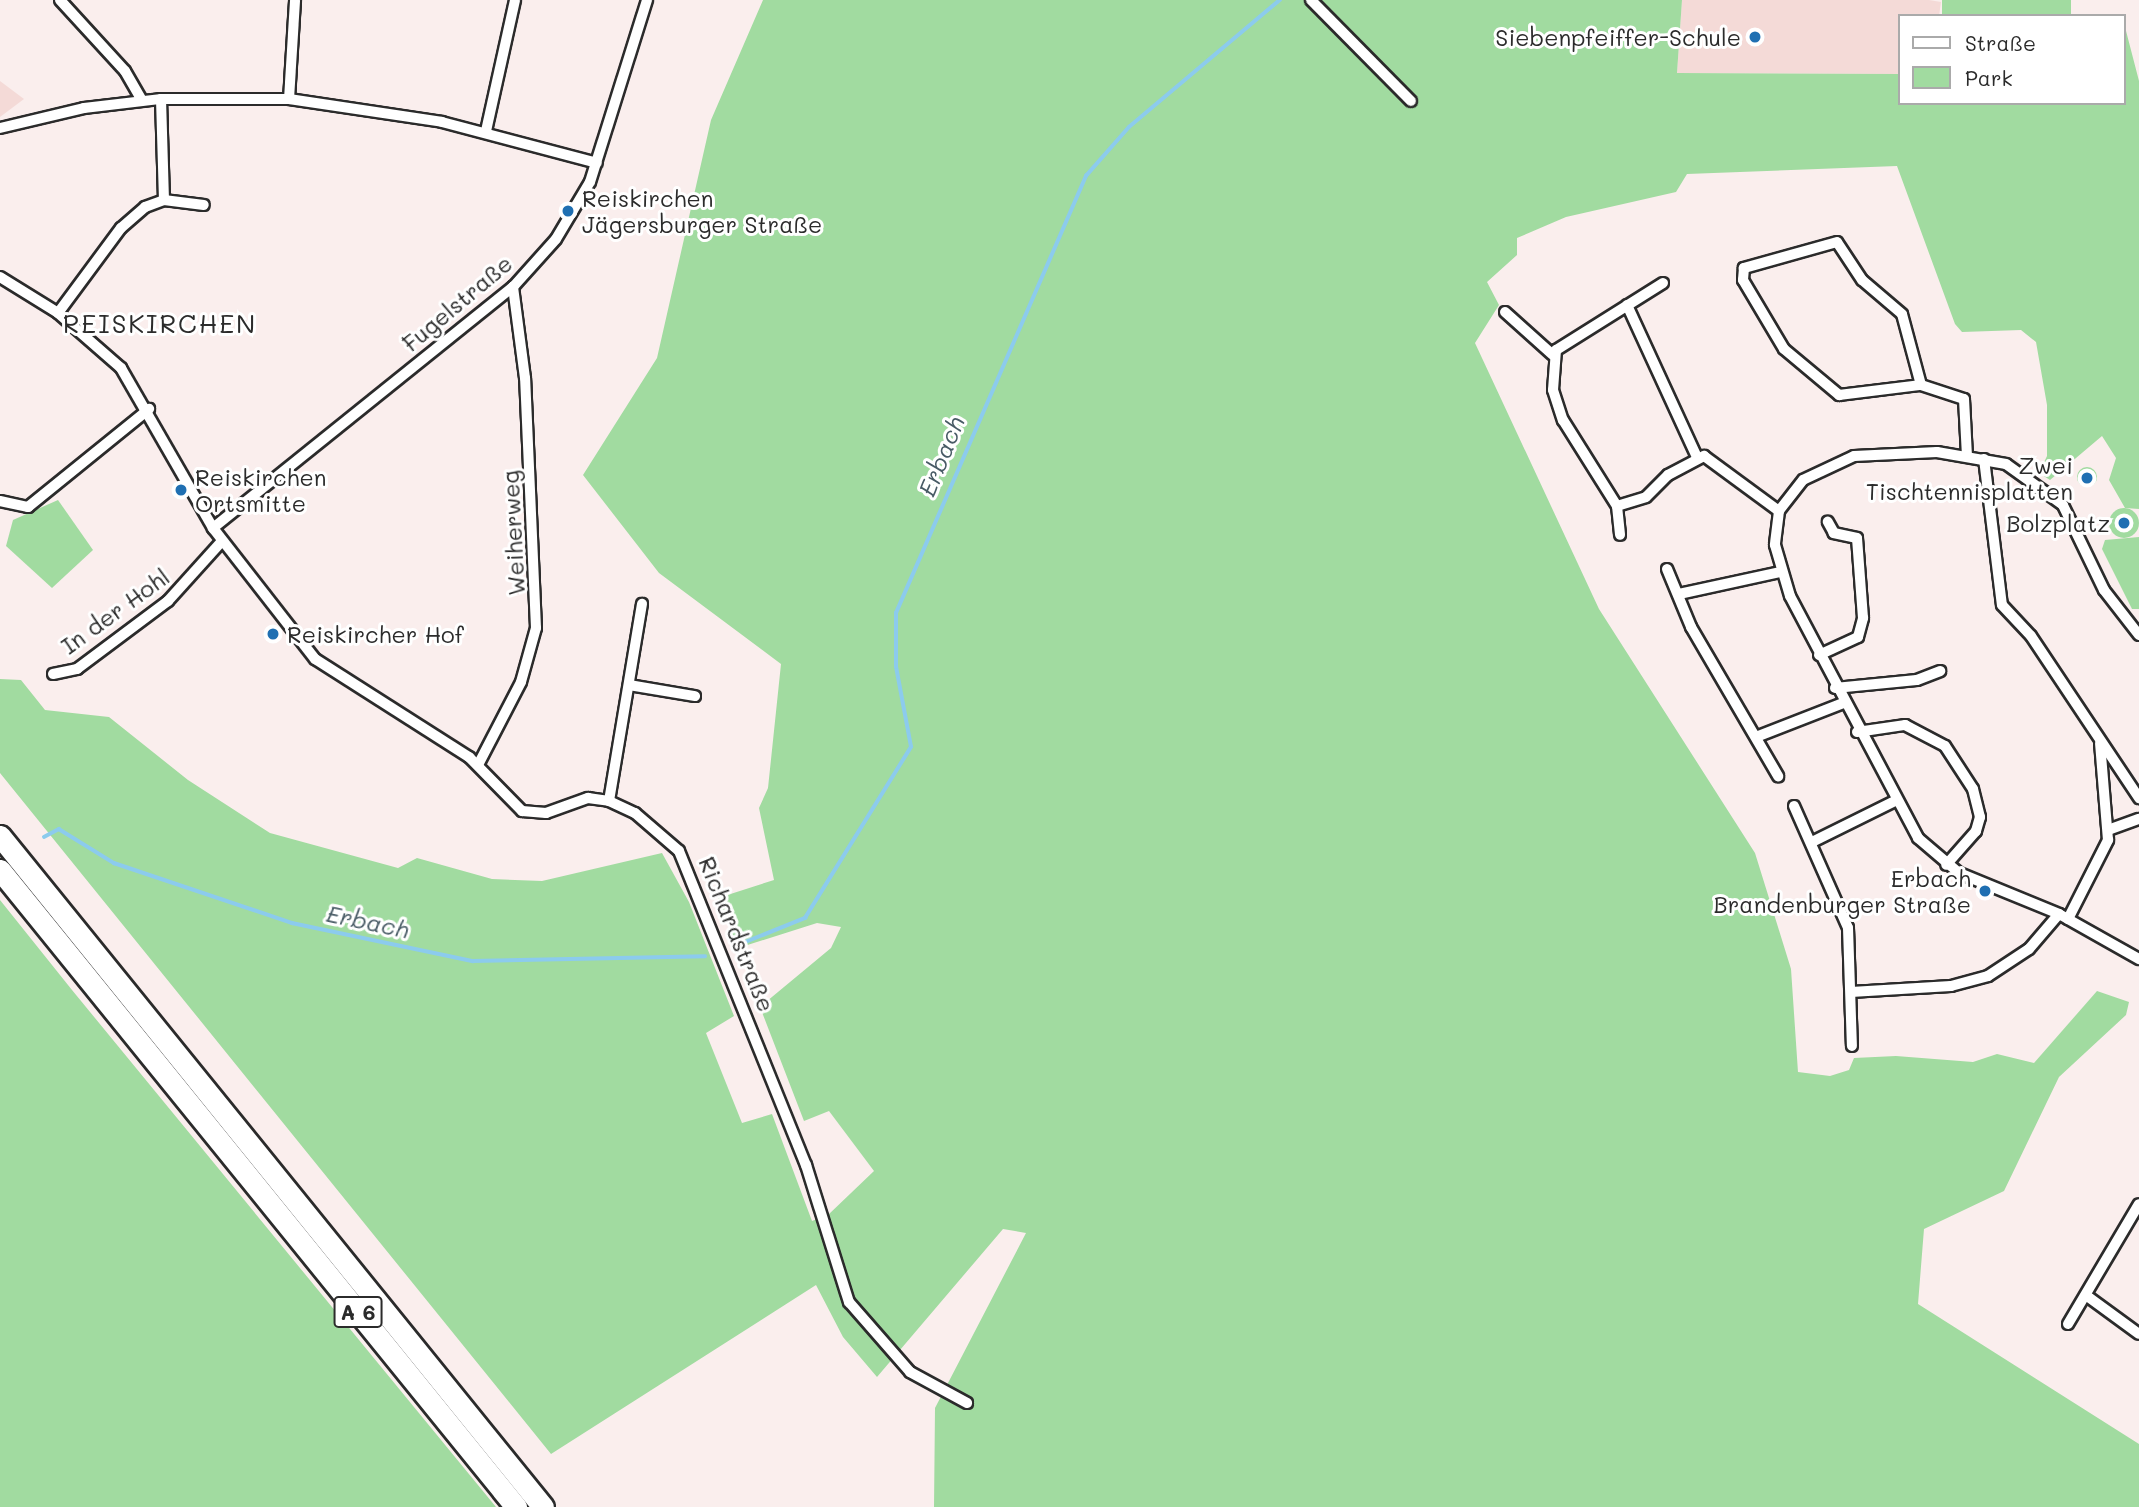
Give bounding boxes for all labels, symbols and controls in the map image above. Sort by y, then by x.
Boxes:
legend [1898,14,2125,105]
place label: Siebenpfeiffer-Schule [1495,23,1741,51]
marker: Siebenpfeiffer-Schule [1747,29,1763,45]
text: Straße [1965,29,2036,56]
text: Park [1965,64,2013,91]
place label: Reiskirchen Jägersburger Straße [582,184,822,238]
marker: Reiskirchen Jägersburger Straße [560,203,576,219]
street label: Fugelstraße [397,249,517,357]
district label: REISKIRCHEN [64,308,256,340]
water label: Erbach [912,412,970,500]
place label: Zwei Tischtennisplatten [1866,451,2073,505]
place label: Reiskirchen Ortsmitte [195,463,326,517]
street label: Weiherweg [496,470,530,596]
marker: Zwei Tischtennisplatten [2079,470,2095,486]
marker: Reiskirchen Ortsmitte [173,482,189,498]
place label: Bolzplatz [2006,509,2110,537]
marker: Bolzplatz [2116,515,2132,531]
street label: In der Hohl [56,563,174,659]
place label: Reiskircher Hof [287,620,464,648]
marker: Reiskircher Hof [265,626,281,642]
street label: Richardstraße [693,852,781,1016]
place label: Erbach Brandenburger Straße [1714,864,1971,918]
marker: Erbach Brandenburger Straße [1977,883,1993,899]
water label: Erbach [324,898,412,944]
road number: A 6 [334,1294,382,1330]

